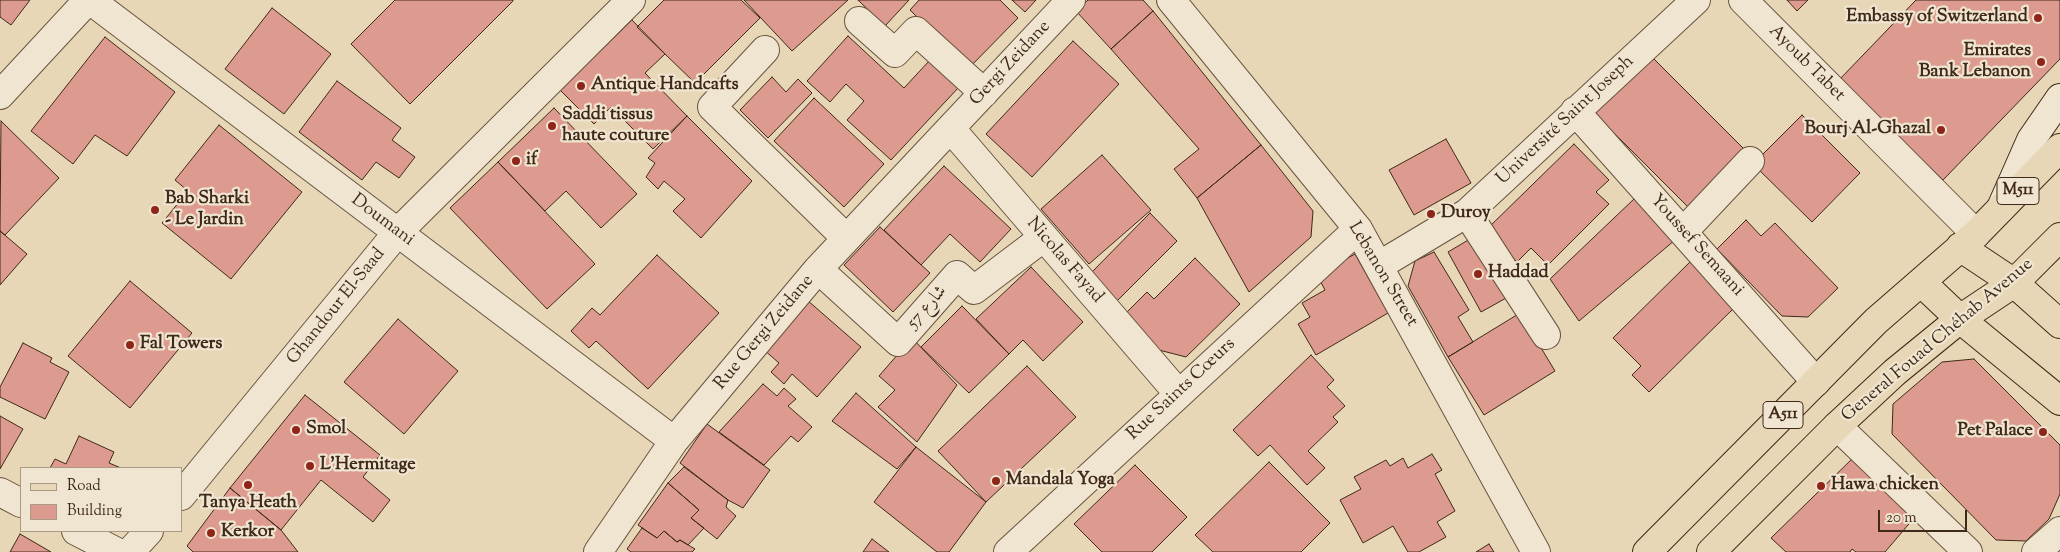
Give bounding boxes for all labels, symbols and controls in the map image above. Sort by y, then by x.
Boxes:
place label: Embassy of Switzerland [1846,7,2028,29]
marker: Embassy of Switzerland [2032,12,2044,24]
street label: Gergi Zeidane [966,17,1056,111]
street label: Ayoub Tabet [1763,21,1849,107]
place label: Emirates Bank Lebanon [1919,41,2031,84]
street label: Université Saint Joseph [1493,52,1639,190]
marker: Emirates Bank Lebanon [2035,56,2047,68]
place label: Antique Handcafts [591,75,739,97]
marker: Antique Handcafts [575,80,587,92]
place label: Saddi tissus haute couture [562,105,669,148]
place label: Bourj Al-Ghazal [1805,119,1931,141]
marker: Saddi tissus haute couture [546,120,558,132]
marker: Bourj Al-Ghazal [1935,124,1947,136]
place label: if [526,150,537,172]
marker: if [510,155,522,167]
road number: M511 [1997,178,2039,205]
place label: Bab Sharki - Le Jardin [165,189,249,232]
street label: Doumani [346,190,418,252]
street label: Youssef Semaani [1644,190,1748,302]
place label: Duroy [1441,203,1491,225]
marker: Bab Sharki - Le Jardin [149,204,161,216]
marker: Duroy [1425,208,1437,220]
street label: Nicolas Fayad [1021,214,1107,308]
street label: Lebanon Street [1342,219,1422,331]
street label: Ghandour El-Saad [283,244,391,370]
street label: General Fouad Chéhab Avenue [1838,254,2038,428]
place label: Haddad [1488,263,1549,285]
marker: Haddad [1472,268,1484,280]
street label: Rue Gergi Zeidane [711,271,819,395]
street label: شارع 57 [903,282,953,334]
place label: Fal Towers [140,334,222,356]
street label: Rue Saints Cœurs [1123,334,1241,446]
marker: Fal Towers [124,339,136,351]
road number: A511 [1763,402,1803,428]
place label: Smol [306,419,346,441]
place label: Pet Palace [1958,421,2033,443]
marker: Smol [290,424,302,436]
marker: Pet Palace [2037,426,2049,438]
place label: L'Hermitage [320,455,416,477]
marker: L'Hermitage [304,460,316,472]
legend [20,467,182,532]
place label: Mandala Yoga [1006,470,1115,492]
marker: Mandala Yoga [990,475,1002,487]
place label: Hawa chicken [1831,475,1939,497]
text: Road [67,476,101,497]
marker: Tanya Heath [242,479,254,491]
marker: Hawa chicken [1815,480,1827,492]
place label: Tanya Heath [199,493,297,515]
scale bar [1880,500,1969,532]
text: Building [67,501,122,522]
text: 20 m [1886,508,1917,529]
place label: Kerkor [221,522,274,544]
marker: Kerkor [205,527,217,539]

